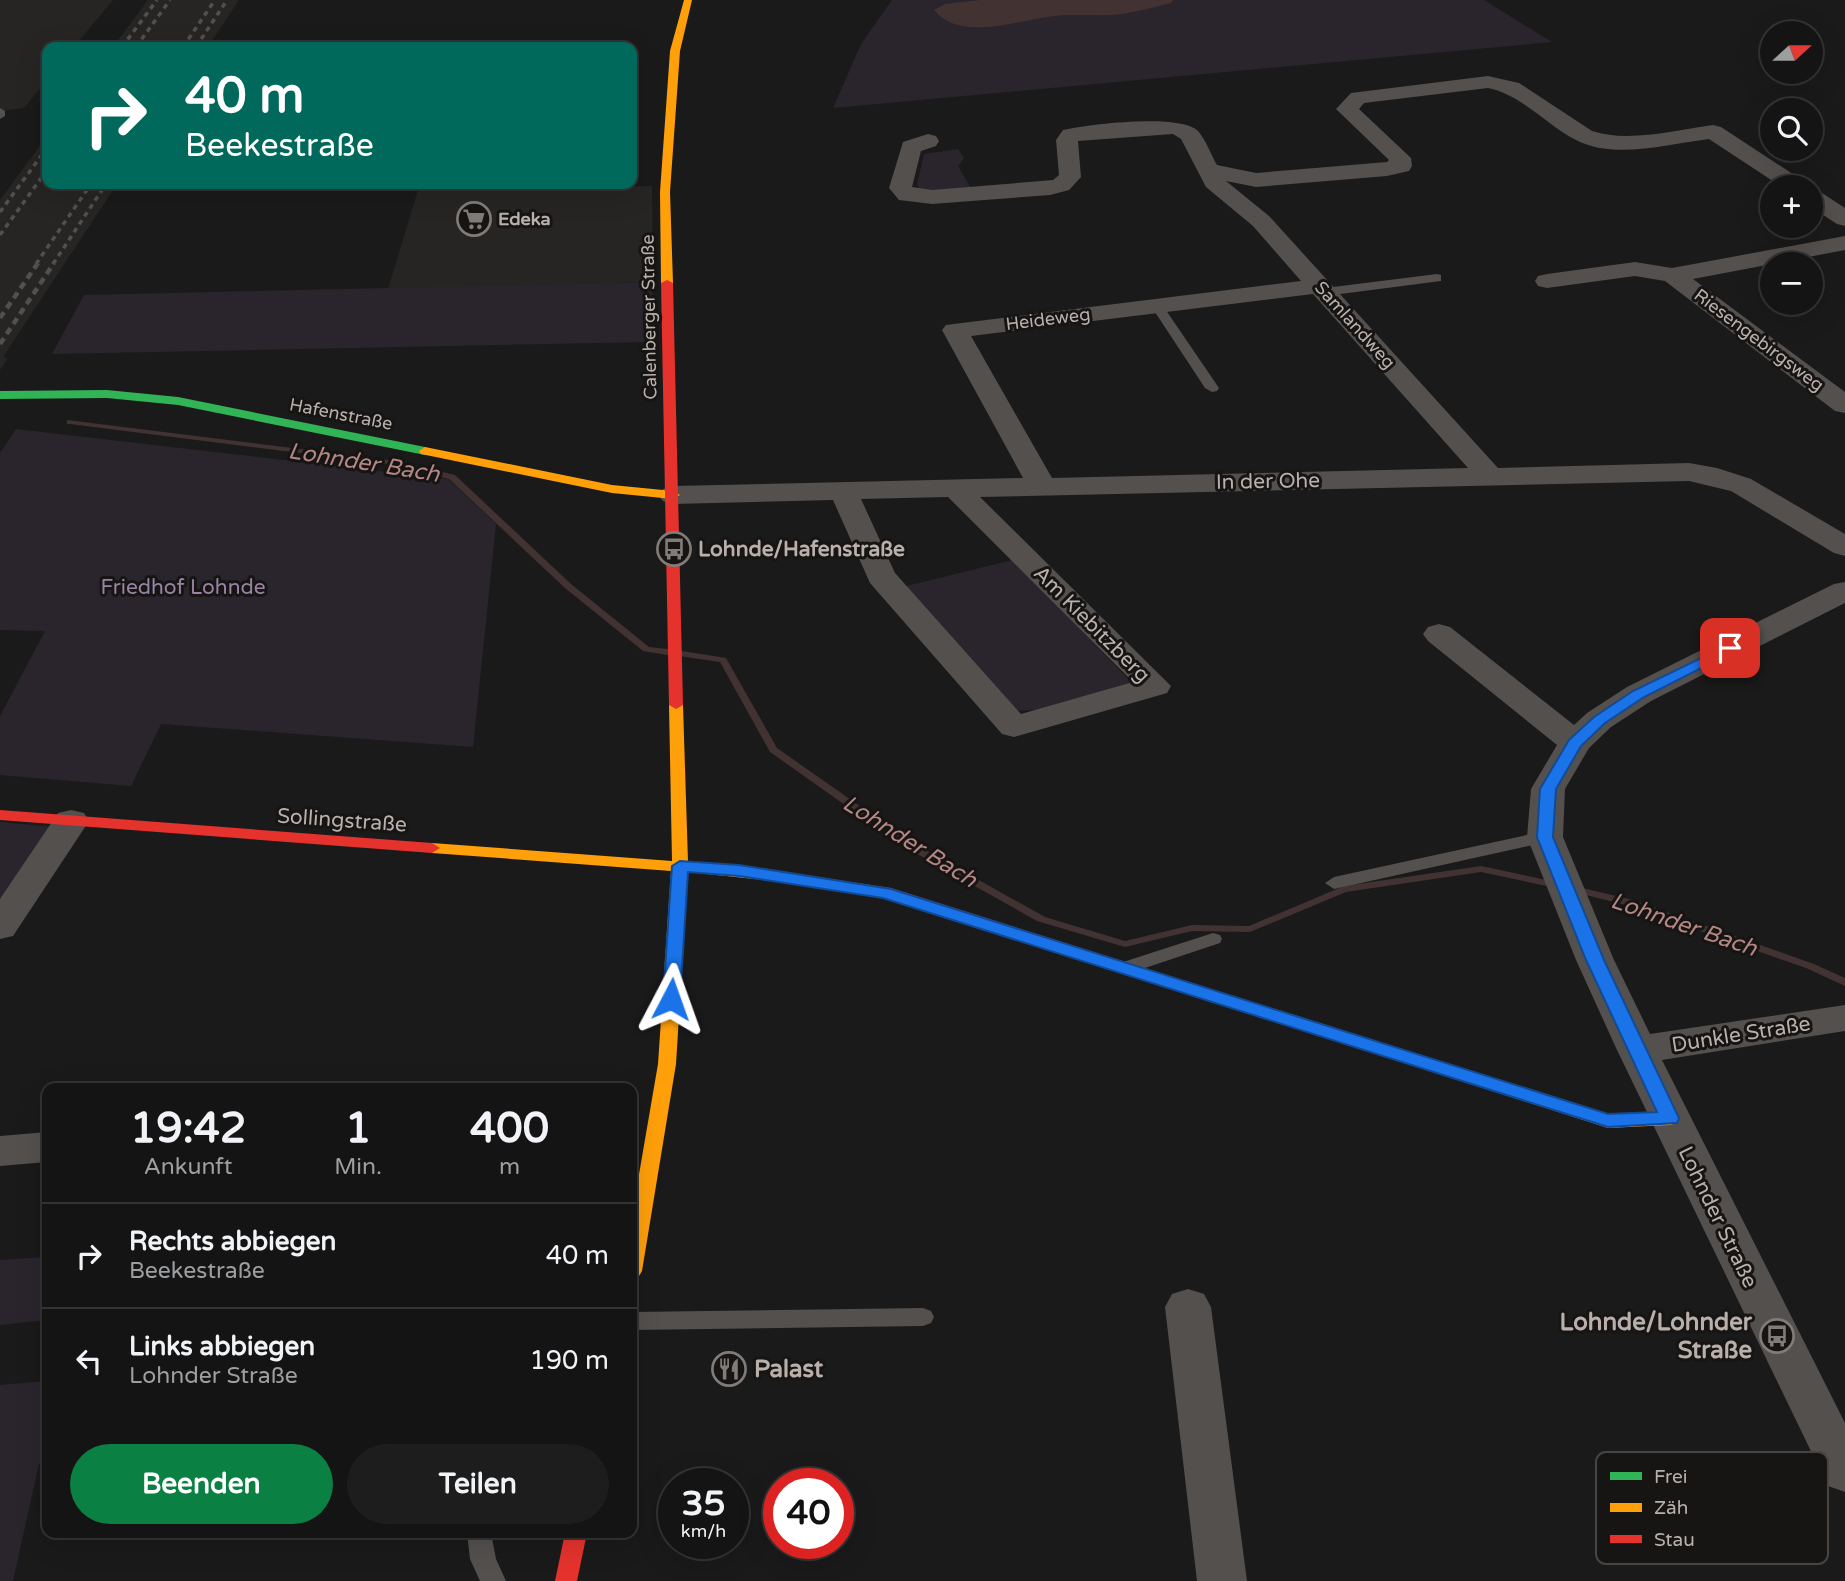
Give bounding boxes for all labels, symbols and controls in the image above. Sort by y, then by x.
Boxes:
north arrow [1760,21,1824,84]
map controls [1760,21,1823,315]
text: 40 m [185,67,304,126]
icon: right [70,70,161,161]
button: search [1760,98,1823,161]
text: Beekestraße [185,127,374,165]
button: + [1760,175,1823,238]
supermarket icon: Edeka [455,200,493,238]
place label: Edeka [498,208,551,230]
street label: Calenberger Straße [637,234,661,400]
button: − [1760,252,1823,315]
street label: Samlandweg [1310,277,1400,373]
street label: Riesengebirgsweg [1690,284,1828,396]
street label: Heideweg [1004,303,1092,335]
street label: Hafenstraße [288,393,394,435]
water label: Lohnder Bach [286,437,442,489]
street label: In der Ohe [1216,468,1320,495]
bus stop icon: Lohnde/Hafenstraße [655,530,693,568]
place label: Lohnde/Hafenstraße [698,537,905,562]
street label: Am Kiebitzberg [1028,561,1155,688]
park label: Friedhof Lohnde [100,575,266,600]
pin [1700,618,1760,678]
icon: arrive [1711,629,1749,667]
water label: Lohnder Bach [837,790,982,895]
street label: Sollingstraße [276,803,408,838]
water label: Lohnder Bach [1607,887,1761,963]
position arrow [634,962,708,1036]
street label: Dunkle Straße [1670,1011,1812,1058]
text: 19:42 [130,1103,246,1154]
text: 1 [345,1103,371,1154]
text: 400 [470,1103,549,1154]
street label: Lohnder Straße [1673,1142,1763,1292]
text: Ankunft [144,1153,232,1181]
text: Min. [334,1153,382,1181]
text: m [499,1153,520,1181]
text: Rechts abbiegen [129,1226,336,1257]
icon: right [70,1237,108,1275]
text: 40 m [546,1240,609,1271]
text: Beekestraße [129,1257,265,1285]
place label: Lohnde/Lohnder Straße [1559,1308,1753,1365]
bus stop icon: Lohnde/Lohnder Straße [1758,1317,1796,1355]
text: Links abbiegen [129,1331,315,1362]
icon: left [70,1342,108,1380]
text: 190 m [529,1345,609,1376]
restaurant icon: Palast [710,1350,748,1388]
place label: Palast [754,1355,824,1384]
text: Lohnder Straße [129,1362,298,1390]
button: Beenden [70,1444,333,1524]
button: Teilen [347,1444,609,1524]
legend [1596,1452,1828,1564]
text: Frei [1654,1466,1688,1488]
speed limit sign: 40 [763,1468,854,1559]
text: 35 [682,1483,725,1525]
text: Zäh [1654,1497,1688,1519]
text: km/h [681,1520,726,1542]
text: Stau [1654,1529,1695,1551]

